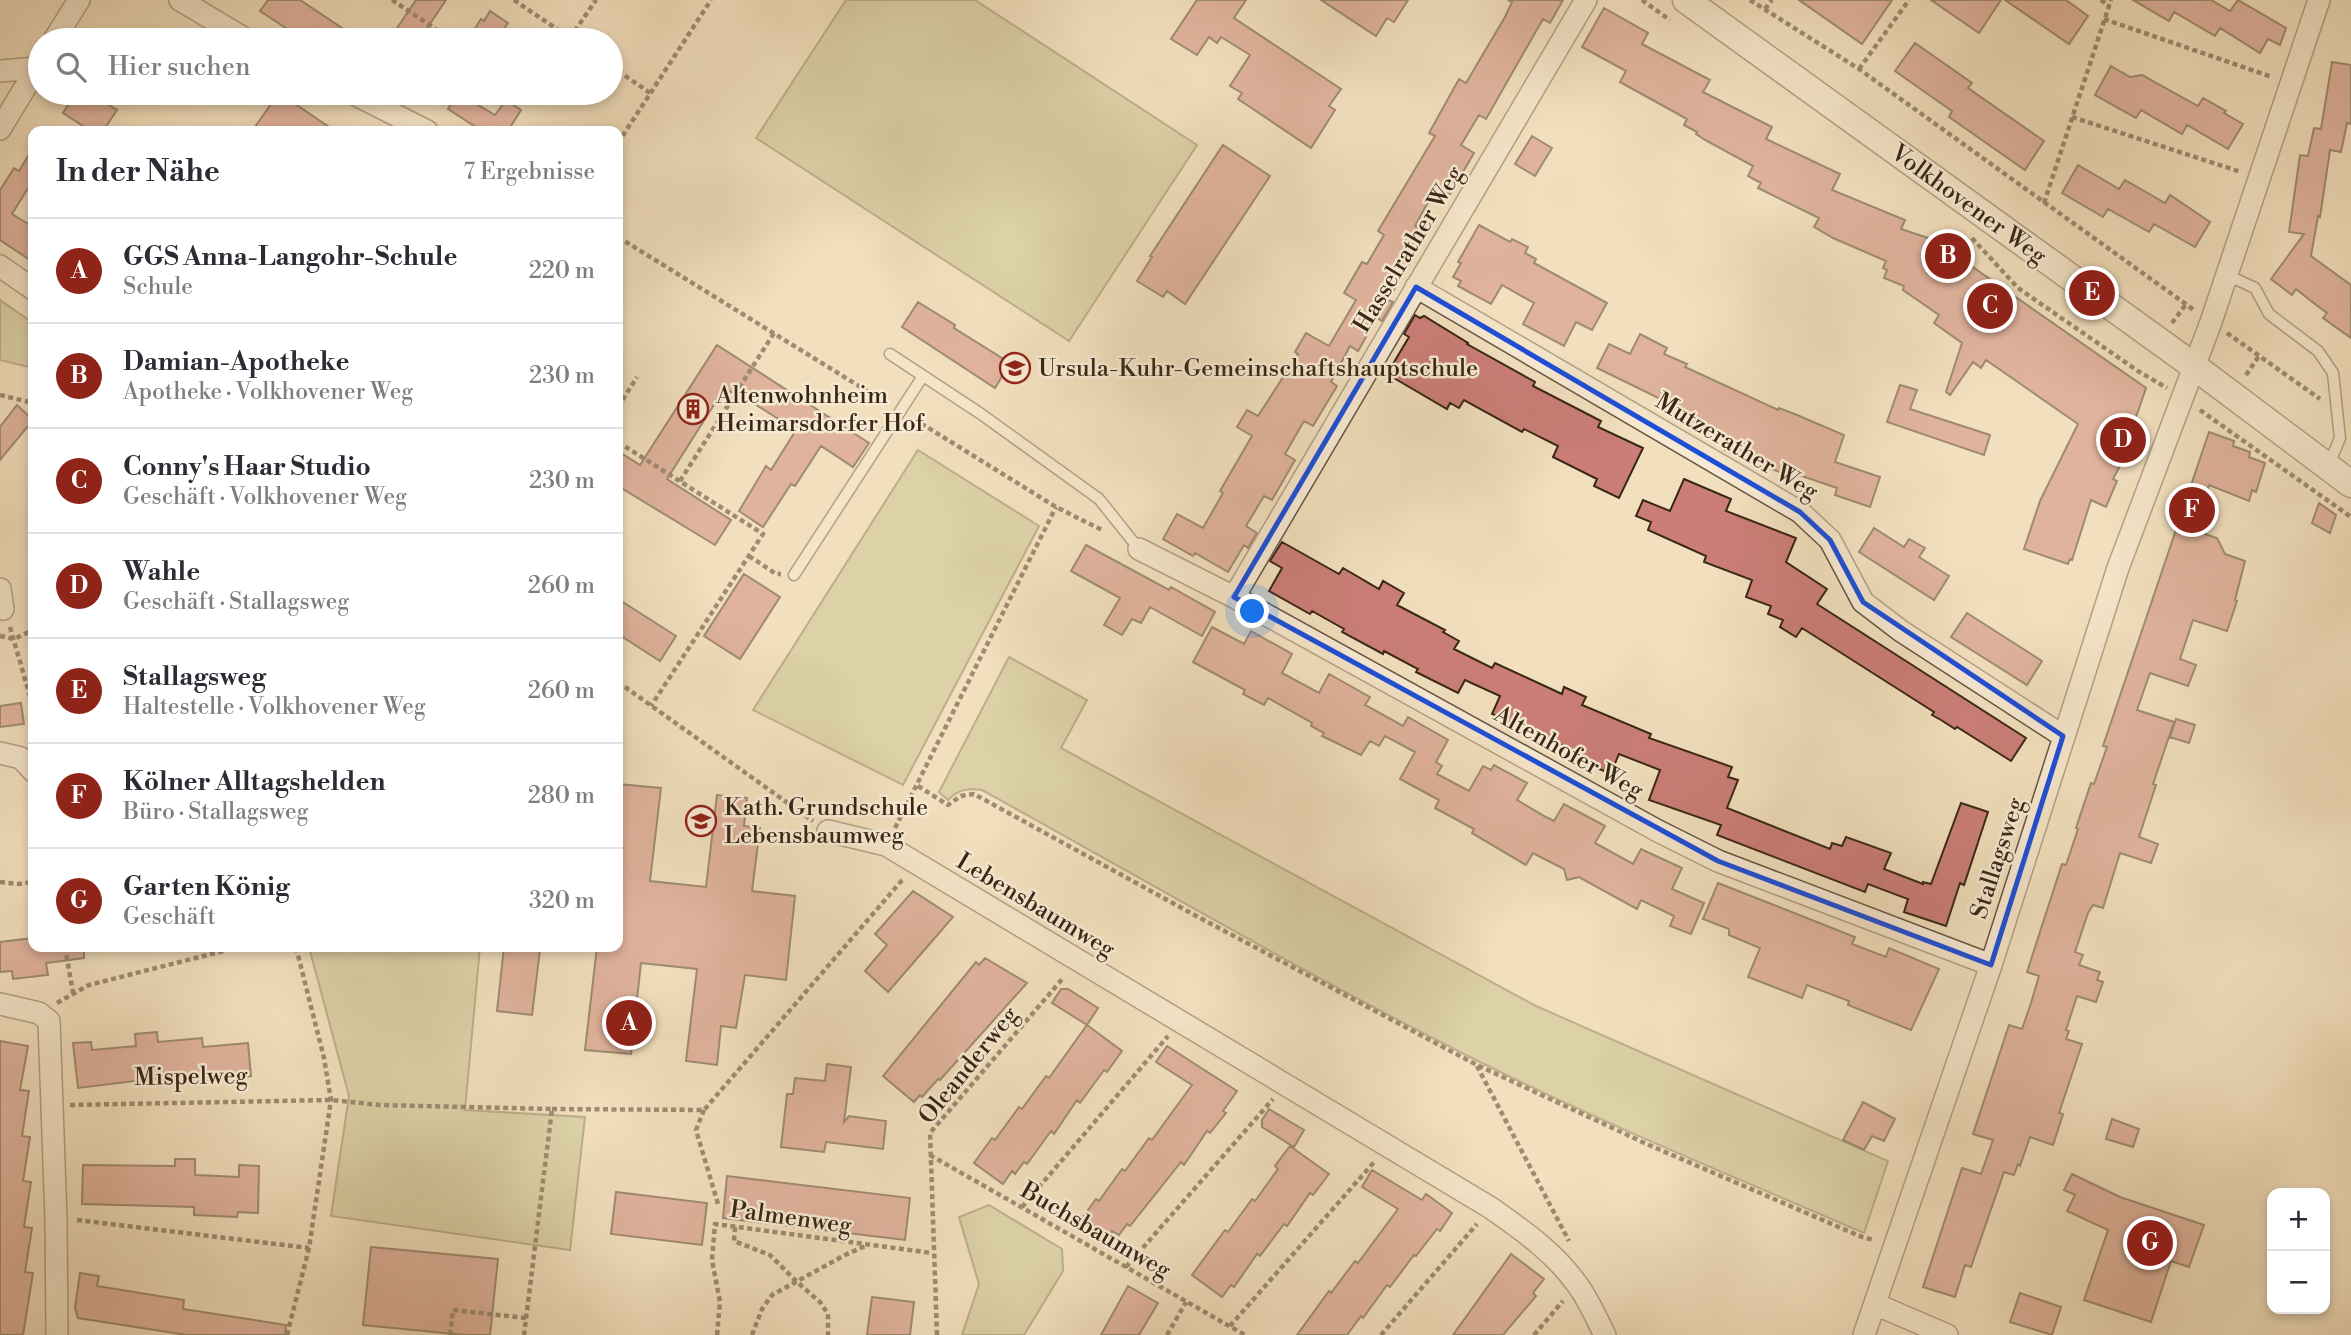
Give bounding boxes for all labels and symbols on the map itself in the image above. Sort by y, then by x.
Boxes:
street label: Volkhovener Weg [1884,138,2053,272]
street label: Hasselrather Weg [1347,160,1471,338]
pin: B [1925,230,1971,282]
pin: E [2069,267,2115,319]
pin: C [1967,280,2013,332]
school or university icon: Ursula-Kuhr-Gemeinschaftshauptschule [998,351,1032,385]
place label: Ursula-Kuhr-Gemeinschaftshauptschule [1038,354,1478,384]
place label: Altenwohnheim Heimarsdorfer Hof [715,381,925,439]
street label: Mutzerather Weg [1650,386,1824,508]
building icon: Altenwohnheim Heimarsdorfer Hof [676,392,710,426]
pin: D [2100,414,2146,466]
pin: F [2169,484,2215,536]
your location [1235,594,1269,628]
street label: Altenhofer Weg [1488,699,1649,807]
place label: Kath. Grundschule Lebensbaumweg [724,793,928,851]
street label: Stallagsweg [1964,793,2032,923]
school or university icon: Kath. Grundschule Lebensbaumweg [684,804,718,838]
street label: Lebensbaumweg [951,847,1121,965]
pin: A [606,997,652,1049]
street label: Oleanderweg [912,1000,1026,1130]
street label: Mispelweg [134,1061,249,1093]
street label: Buchsbaumweg [1014,1175,1177,1286]
street label: Palmenweg [728,1195,854,1241]
pin: G [2127,1217,2173,1269]

